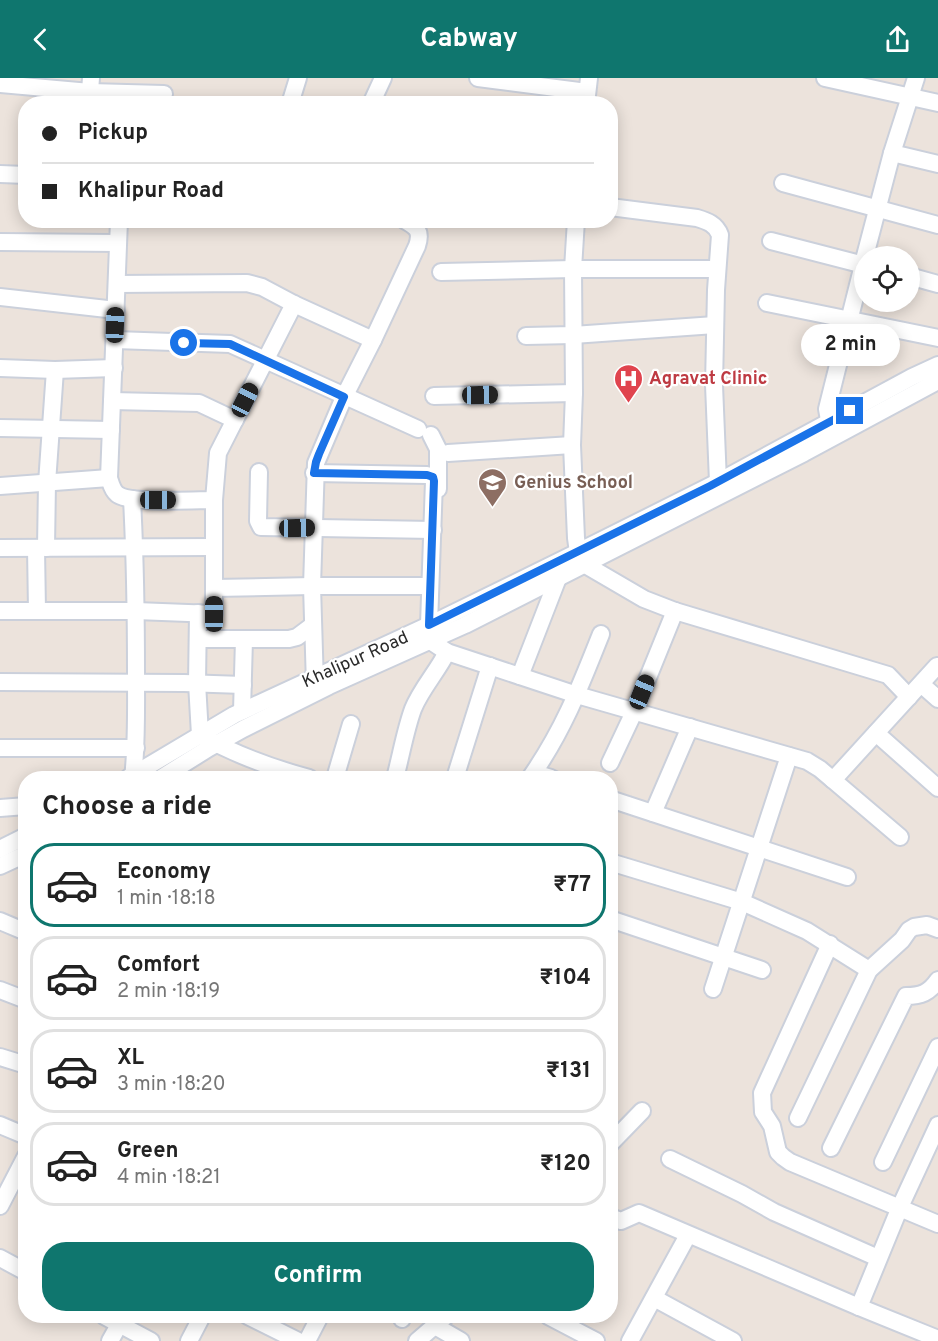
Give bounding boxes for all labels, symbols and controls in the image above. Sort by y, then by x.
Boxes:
text: Cabway [420,22,518,56]
icon: back [24,23,57,56]
icon: share [881,23,914,56]
text: Pickup [78,120,148,147]
text: Khalipur Road [78,178,224,205]
map controls [854,246,920,312]
button: locate [854,246,920,312]
car [105,307,125,343]
callout: 2 min [800,324,900,366]
route start [170,329,197,356]
text: 2 min [824,332,877,358]
hospital icon: Agravat Clinic [612,362,644,404]
place label: Agravat Clinic [649,368,768,391]
car [229,380,261,420]
car [462,386,498,404]
route end [836,397,863,424]
school or university icon: Genius School [477,466,509,508]
place label: Genius School [514,472,633,495]
car [140,491,176,509]
car [279,519,315,537]
car [205,596,223,632]
street label: Khalipur Road [299,627,412,694]
car [627,672,657,712]
text: Choose a ride [42,790,212,824]
icon: car [45,858,99,912]
text: Economy [117,859,211,886]
text: ₹77 [553,872,591,899]
text: 1 min · 18:18 [117,886,216,912]
icon: car [45,951,99,1005]
text: Comfort [117,952,200,979]
text: ₹104 [539,965,591,992]
text: 2 min · 18:19 [117,979,220,1005]
icon: car [45,1044,99,1098]
text: XL [117,1045,144,1072]
text: ₹131 [546,1058,591,1085]
text: 3 min · 18:20 [117,1072,226,1098]
icon: car [45,1137,99,1191]
text: Green [117,1138,179,1165]
text: ₹120 [540,1151,591,1178]
text: 4 min · 18:21 [117,1165,221,1191]
button: Confirm [42,1242,594,1311]

